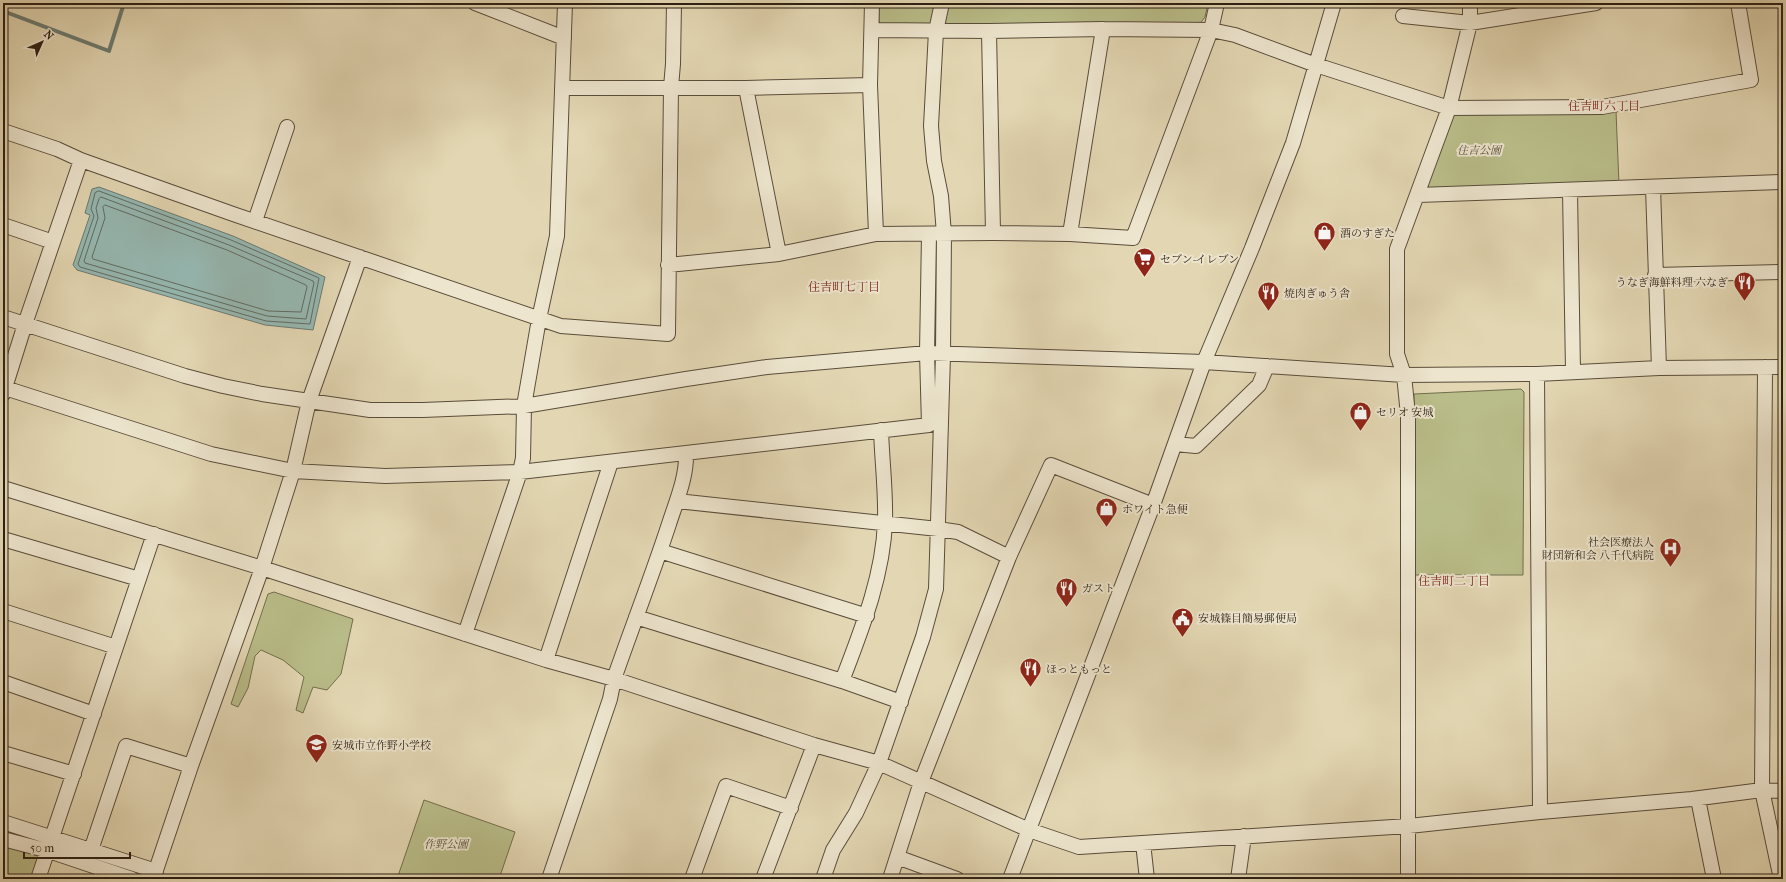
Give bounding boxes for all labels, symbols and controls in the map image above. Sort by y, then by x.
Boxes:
north arrow [22,22,62,62]
text: N [41,28,57,43]
district label: 住吉町六丁目 [1568,99,1640,113]
park label: 住吉公園 [1457,144,1503,157]
shop icon: 酒のすぎた [1312,220,1338,253]
place label: 酒のすぎた [1340,227,1395,240]
supermarket icon: セブン-イレブン [1131,246,1157,279]
place label: セブン-イレブン [1160,253,1239,266]
restaurant icon: うなぎ海鮮料理 六なぎ [1731,269,1757,302]
place label: うなぎ海鮮料理 六なぎ [1616,276,1728,289]
district label: 住吉町七丁目 [808,280,880,294]
restaurant icon: 焼肉ぎゅう舎 [1255,280,1281,313]
place label: 焼肉ぎゅう舎 [1284,287,1350,300]
shop icon: セリオ 安城 [1348,399,1374,432]
place label: セリオ 安城 [1376,406,1433,419]
shop icon: ホワイト急便 [1094,496,1120,529]
place label: ホワイト急便 [1122,503,1188,516]
hospital icon: 社会医療法人 財団新和会 八千代病院 [1657,535,1683,568]
place label: 社会医療法人 財団新和会 八千代病院 [1542,536,1654,562]
district label: 住吉町二丁目 [1418,574,1490,588]
restaurant icon: ガスト [1053,575,1079,608]
place label: ガスト [1082,582,1115,595]
public building icon: 安城篠目簡易郵便局 [1170,605,1196,638]
place label: 安城篠目簡易郵便局 [1198,612,1297,625]
restaurant icon: ほっともっと [1018,656,1044,689]
place label: ほっともっと [1046,663,1112,676]
school or university icon: 安城市立作野小学校 [304,732,330,765]
place label: 安城市立作野小学校 [332,739,431,752]
scale bar [24,834,130,860]
park label: 作野公園 [424,838,470,851]
text: 50 m [30,841,54,855]

